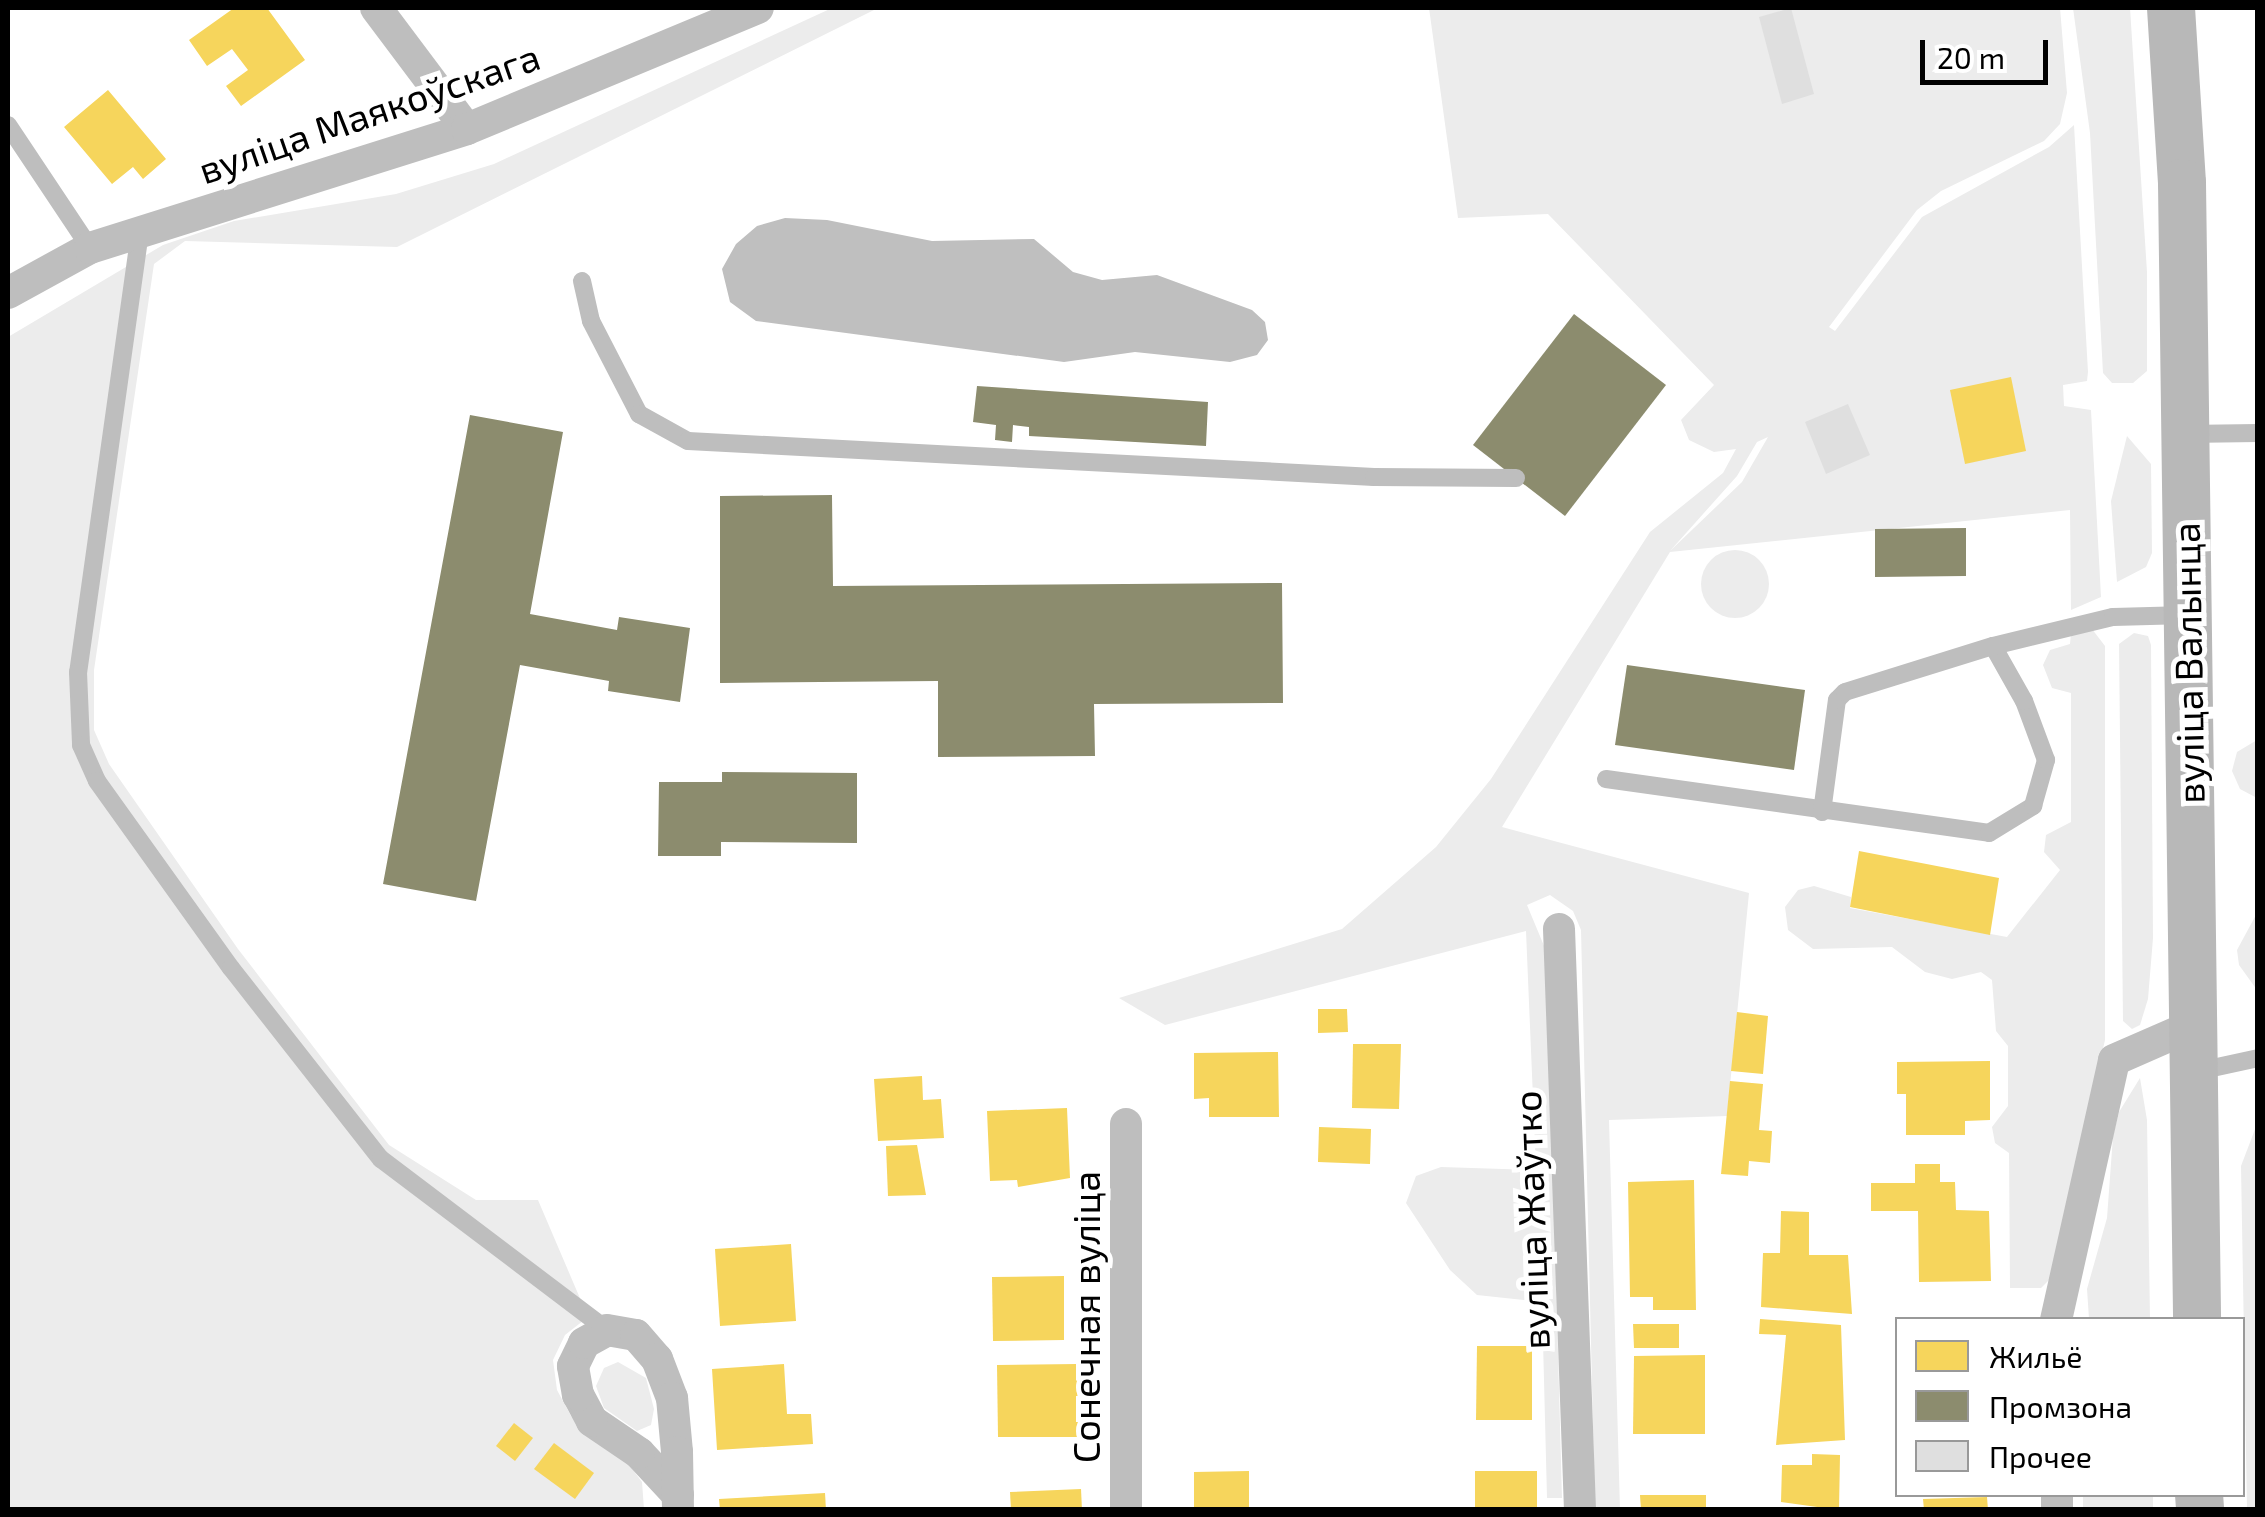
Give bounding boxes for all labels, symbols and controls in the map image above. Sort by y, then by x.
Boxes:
scale bar [1925,20,2052,82]
street label: вуліца Маякоўскага [192,33,546,193]
text: 20 m [1937,39,2005,75]
street label: вуліца Валынца [2163,522,2213,804]
street label: вуліца Жаўтко [1504,1090,1558,1350]
street label: Сонечная вуліца [1063,1171,1109,1463]
legend [1895,1317,2245,1497]
text: Жильё [1989,1338,2082,1374]
text: Промзона [1989,1388,2132,1424]
text: Прочее [1989,1438,2092,1474]

